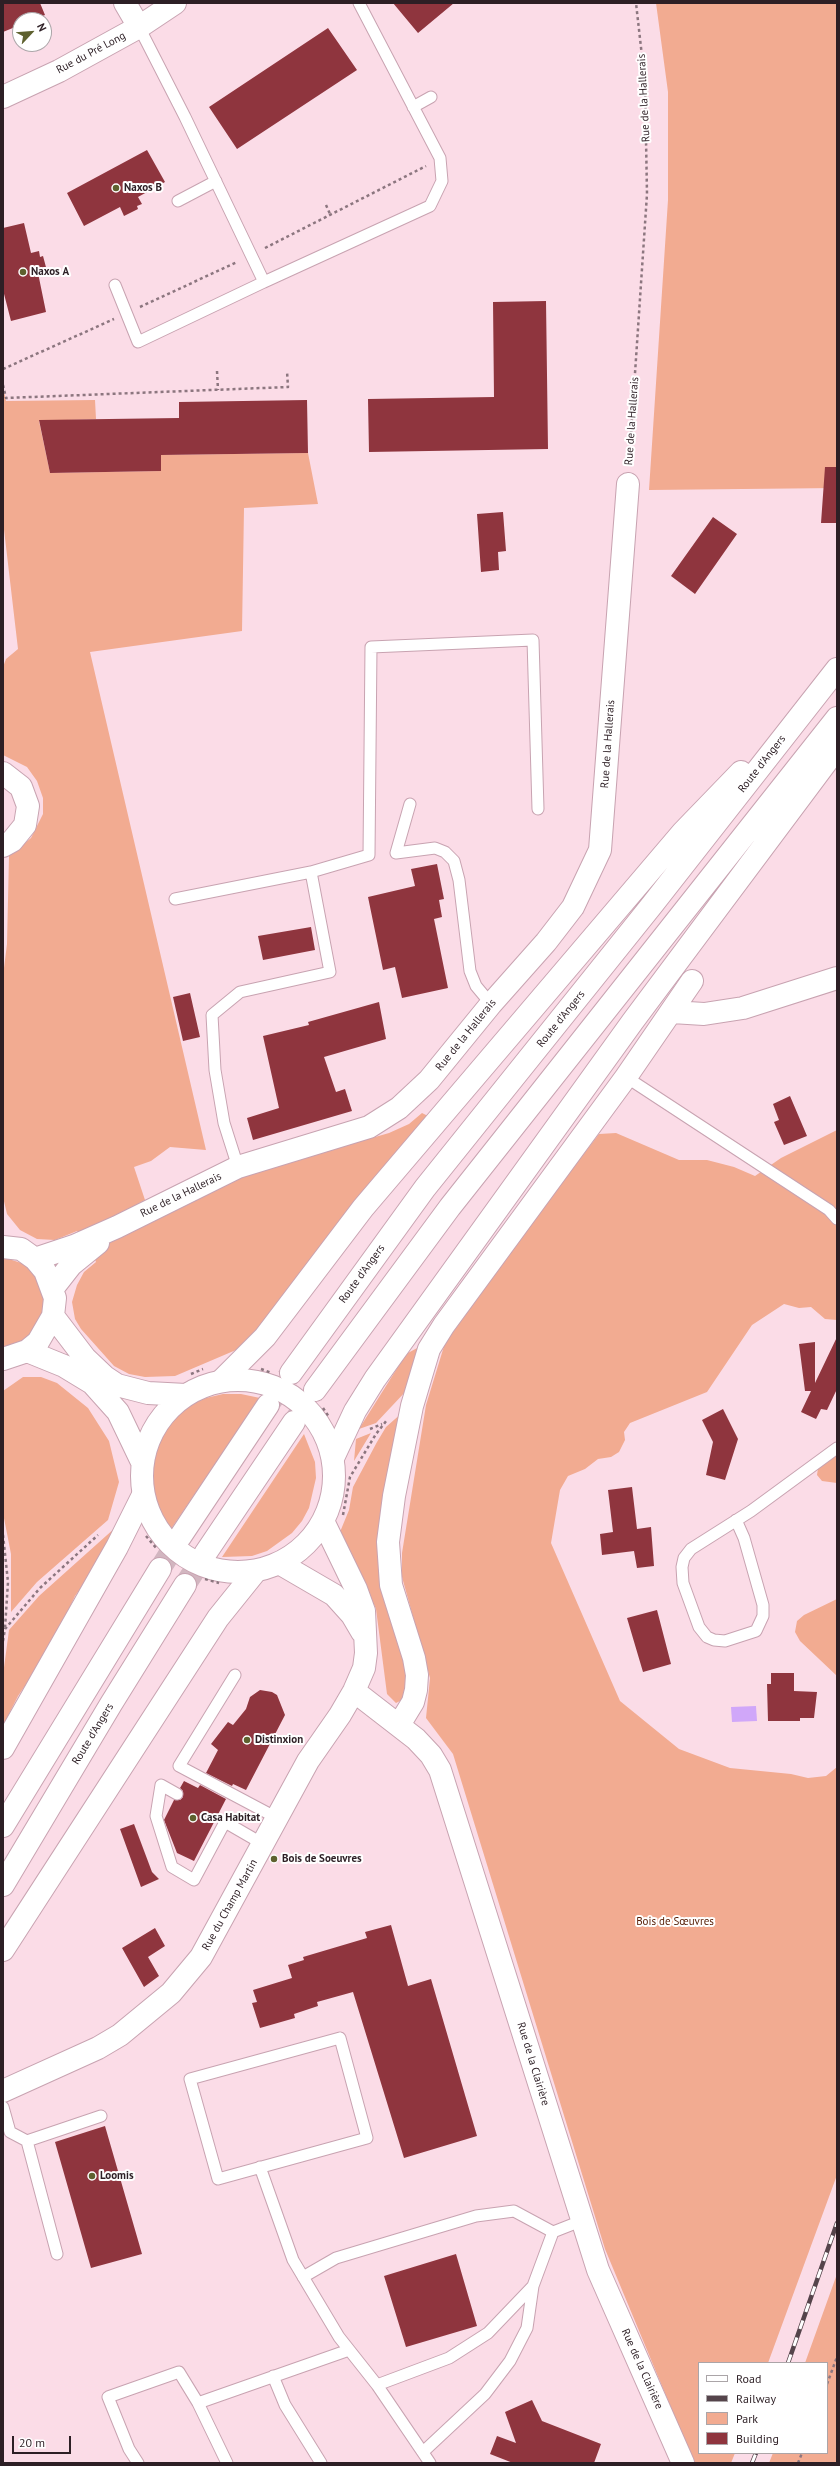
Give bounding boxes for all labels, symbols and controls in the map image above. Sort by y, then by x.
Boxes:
north arrow [12,12,52,52]
text: N [34,21,50,33]
street label: Rue du Pré Long [54,29,128,77]
street label: Rue de la Hallerais [635,53,653,143]
place label: Naxos B [124,181,162,195]
marker: Naxos B [111,183,121,193]
place label: Naxos A [31,265,69,279]
marker: Naxos A [18,267,28,277]
street label: Rue de la Hallerais [622,376,642,466]
street label: Rue de la Hallerais [598,699,618,789]
street label: Route d'Angers [735,733,789,795]
street label: Route d'Angers [534,988,588,1050]
street label: Rue de la Hallerais [433,996,499,1074]
street label: Rue de la Hallerais [138,1170,224,1220]
street label: Route d'Angers [336,1242,388,1306]
street label: Route d'Angers [70,1701,116,1767]
place label: Distinxion [255,1733,303,1747]
marker: Distinxion [242,1735,252,1745]
place label: Casa Habitat [201,1811,260,1825]
marker: Casa Habitat [188,1813,198,1823]
place label: Bois de Soeuvres [282,1852,362,1866]
marker: Bois de Soeuvres [269,1854,279,1864]
street label: Rue du Champ Martin [199,1857,261,1953]
park label: Bois de Sœuvres [636,1915,714,1929]
street label: Rue de la Clairière [514,2021,552,2107]
place label: Loomis [100,2169,134,2183]
marker: Loomis [87,2171,97,2181]
street label: Rue de la Clairière [618,2327,666,2411]
legend [698,2362,828,2454]
text: Road [736,2371,761,2386]
text: Railway [736,2391,776,2406]
text: Park [736,2411,758,2426]
scale bar [14,2428,73,2454]
text: Building [736,2431,779,2446]
text: 20 m [19,2435,45,2450]

